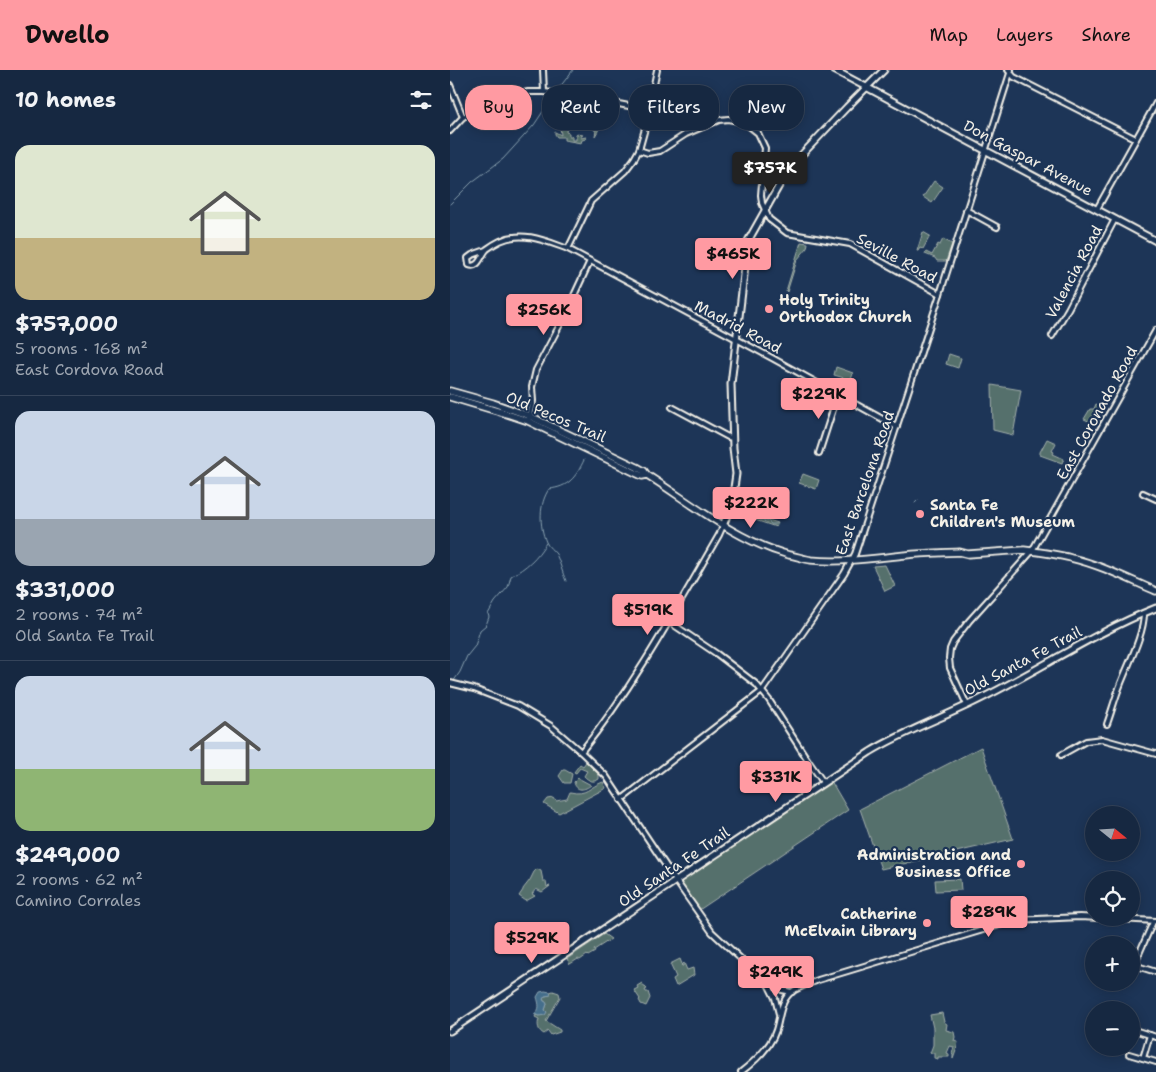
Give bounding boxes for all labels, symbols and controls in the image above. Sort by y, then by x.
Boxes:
text: Dwello [25,19,110,51]
text: Map [930,23,968,47]
text: Layers [996,23,1053,47]
text: Share [1081,23,1131,47]
chip: Buy [465,85,532,130]
chip: Rent [542,85,619,130]
chip: Filters [629,85,719,130]
chip: New [729,85,804,130]
text: 10 homes [15,86,116,114]
icon: filters [407,86,435,114]
street label: Don Gaspar Avenue [960,115,1096,201]
pin: $757K [735,152,805,194]
text: $757K [743,157,797,178]
icon: home [180,178,270,268]
street label: Valencia Road [1041,221,1107,322]
street label: Seville Road [853,228,941,288]
pin: $465K [698,238,768,280]
text: $465K [706,243,760,264]
place label: Holy Trinity Orthodox Church [779,290,912,327]
pin: $256K [509,294,579,336]
street label: Madrid Road [691,296,785,359]
text: $256K [517,299,571,320]
marker: Holy Trinity Orthodox Church [763,303,775,315]
text: $757,000 [15,310,118,338]
text: 5 rooms · 168 m² [15,338,148,359]
street label: East Coronado Road [1052,342,1142,483]
text: East Cordova Road [15,359,164,380]
pin: $229K [784,378,854,420]
text: $229K [792,383,846,404]
street label: Old Pecos Trail [503,387,610,447]
street label: East Barcelona Road [831,408,899,558]
icon: home [180,443,270,533]
pin: $222K [716,486,786,529]
text: $222K [724,492,778,513]
place label: Santa Fe Children's Museum [930,495,1075,532]
marker: Santa Fe Children's Museum [914,508,926,520]
text: $331,000 [15,576,115,604]
pin: $519K [613,594,683,636]
text: $519K [623,599,673,620]
text: 2 rooms · 74 m² [15,604,143,625]
street label: Old Santa Fe Trail [961,621,1086,700]
text: Old Santa Fe Trail [15,625,154,646]
icon: home [180,708,270,798]
pin: $331K [741,760,811,803]
text: $331K [751,766,801,787]
north arrow [1085,806,1140,861]
map controls [1085,806,1140,1056]
street label: Old Santa Fe Trail [614,822,734,912]
text: $249,000 [15,841,120,869]
place label: Administration and Business Office [857,845,1011,882]
marker: Administration and Business Office [1015,858,1027,870]
text: 2 rooms · 62 m² [15,869,143,890]
button: locate [1085,871,1140,926]
text: Camino Corrales [15,890,141,911]
pin: $289K [954,896,1024,938]
text: $289K [962,901,1016,922]
place label: Catherine McElvain Library [785,904,917,941]
marker: Catherine McElvain Library [921,917,933,929]
pin: $529K [497,922,567,964]
text: $529K [505,927,559,948]
button: + [1085,936,1140,991]
pin: $249K [741,956,811,998]
text: $249K [749,961,803,982]
button: − [1085,1001,1140,1056]

